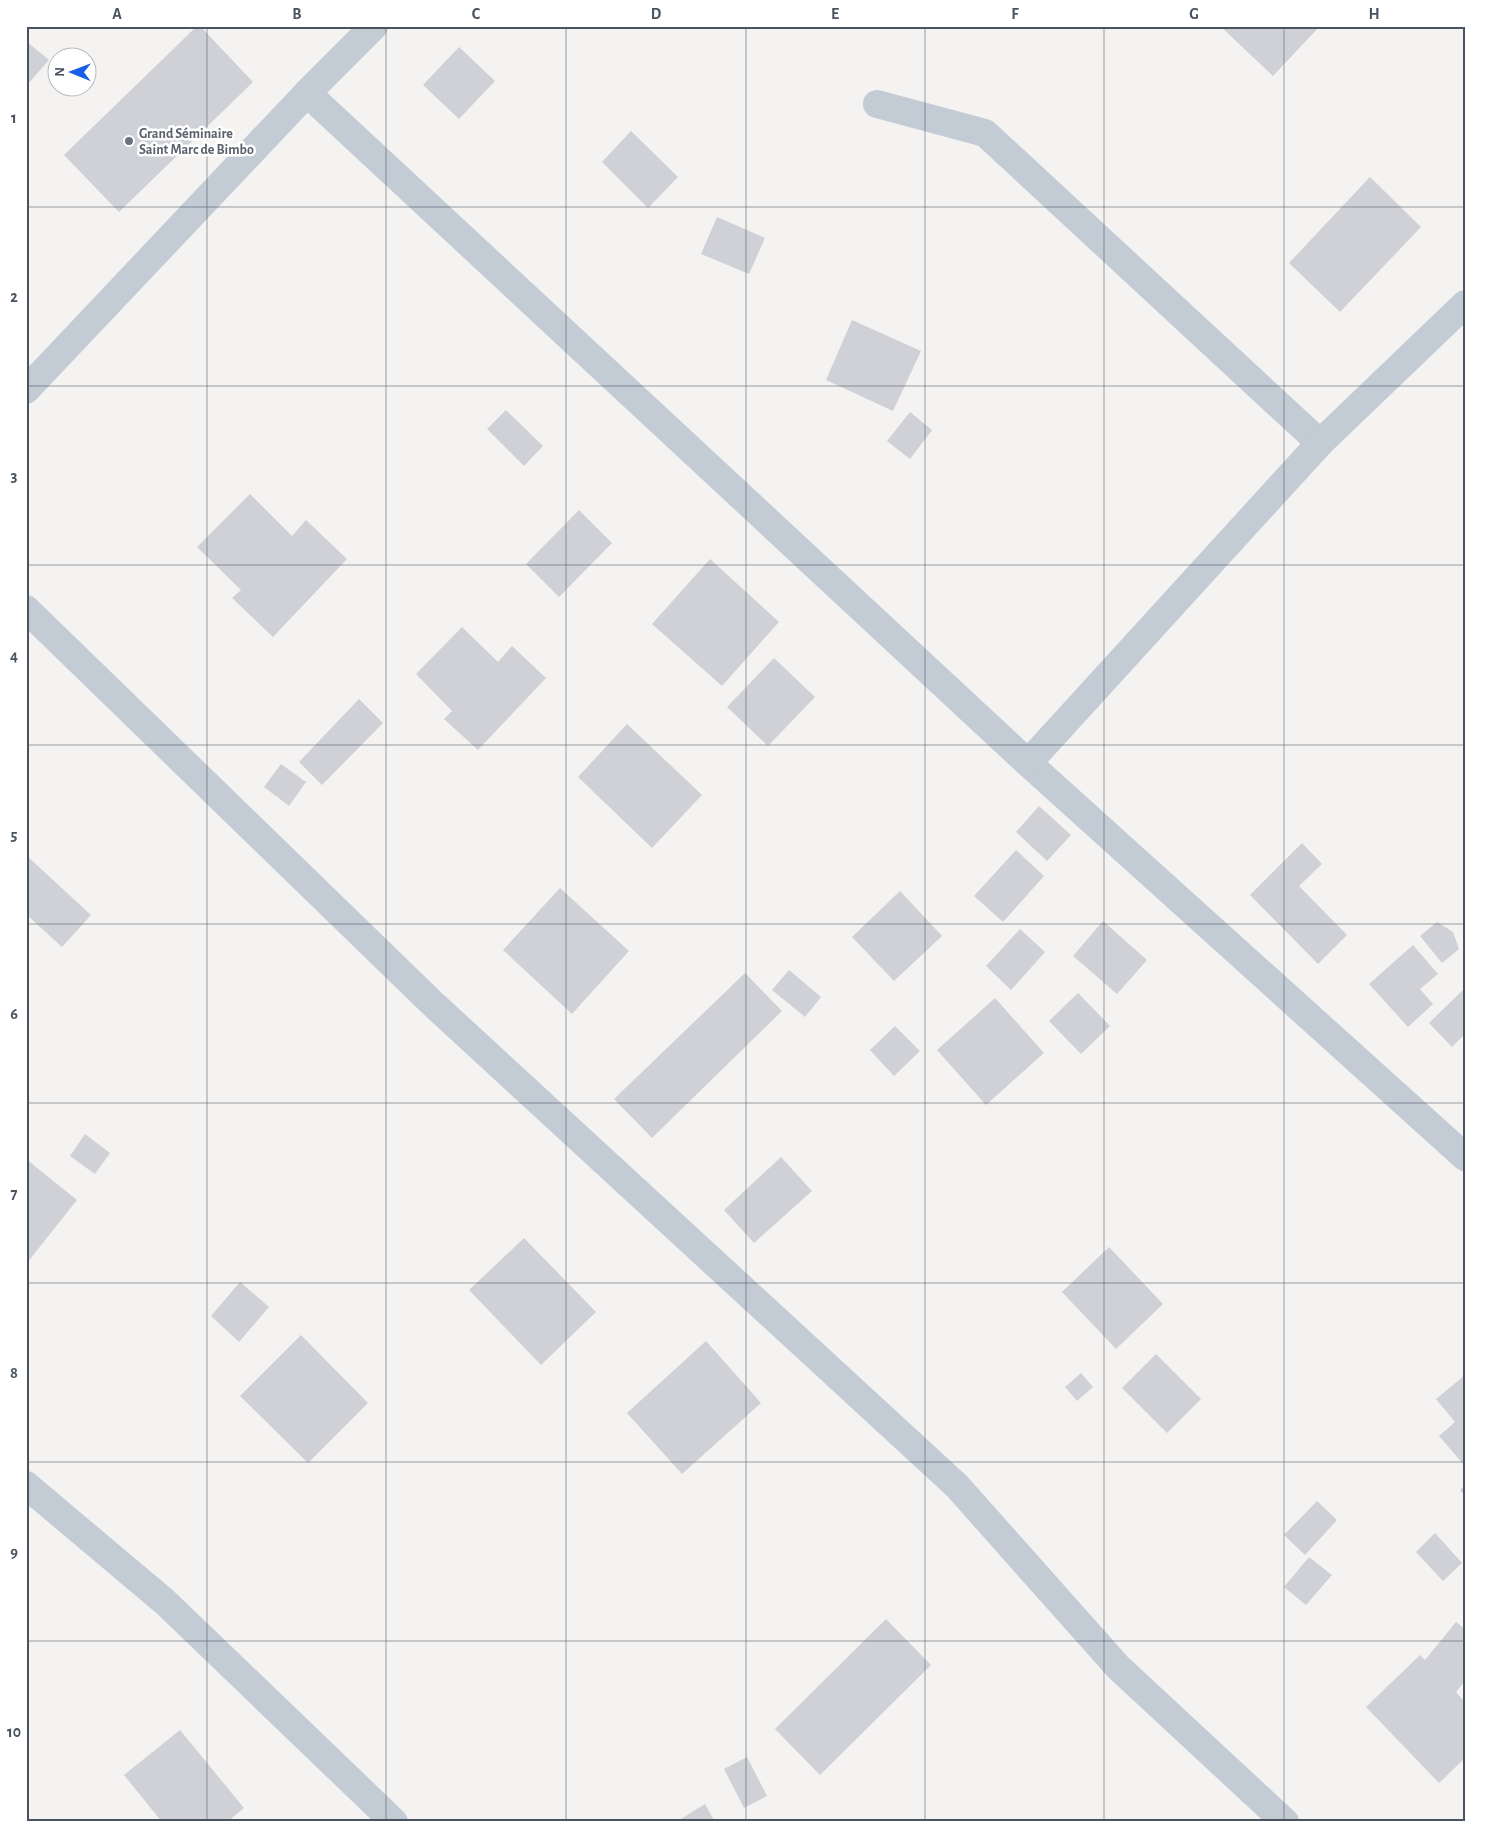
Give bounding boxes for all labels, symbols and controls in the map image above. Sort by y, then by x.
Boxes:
text: A [112,6,122,22]
text: B [292,6,302,22]
text: C [472,6,481,22]
text: D [651,6,662,22]
text: E [831,6,839,22]
text: F [1011,6,1019,22]
text: G [1189,6,1199,22]
text: H [1368,6,1380,22]
north arrow [48,48,98,98]
text: N [53,67,67,77]
text: 1 [11,110,17,126]
place label: Grand Séminaire Saint Marc de Bimbo [139,127,254,157]
marker: Grand Séminaire Saint Marc de Bimbo [123,135,135,147]
text: 2 [10,289,18,305]
text: 3 [11,468,18,484]
text: 4 [10,648,18,664]
text: 5 [11,827,18,843]
text: 6 [10,1006,18,1022]
text: 7 [11,1186,18,1202]
text: 8 [10,1365,18,1381]
text: 9 [10,1544,18,1560]
text: 10 [7,1724,21,1740]

